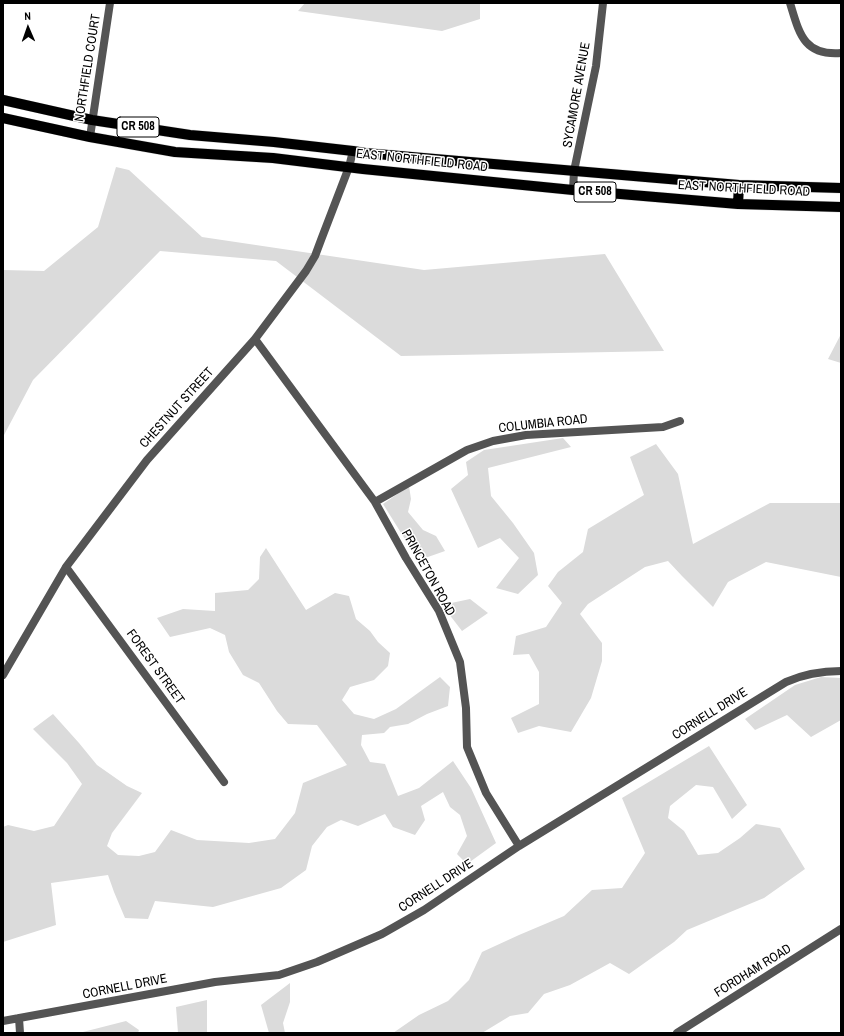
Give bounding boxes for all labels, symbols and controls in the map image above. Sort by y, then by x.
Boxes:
north arrow [8,8,48,48]
text: N [24,9,31,23]
street label: NORTHFIELD COURT [72,13,104,123]
street label: SYCAMORE AVENUE [560,41,594,149]
road number: CR 508 [117,117,159,137]
street label: EAST NORTHFIELD ROAD [355,146,489,176]
street label: EAST NORTHFIELD ROAD [677,178,811,200]
road number: CR 508 [574,182,616,202]
street label: CHESTNUT STREET [137,364,217,452]
street label: COLUMBIA ROAD [498,412,588,436]
street label: PRINCETON ROAD [398,527,458,619]
street label: FOREST STREET [123,627,187,707]
street label: CORNELL DRIVE [669,685,751,743]
street label: CORNELL DRIVE [396,856,476,916]
street label: FORDHAM ROAD [712,941,794,1001]
street label: CORNELL DRIVE [81,971,169,1003]

